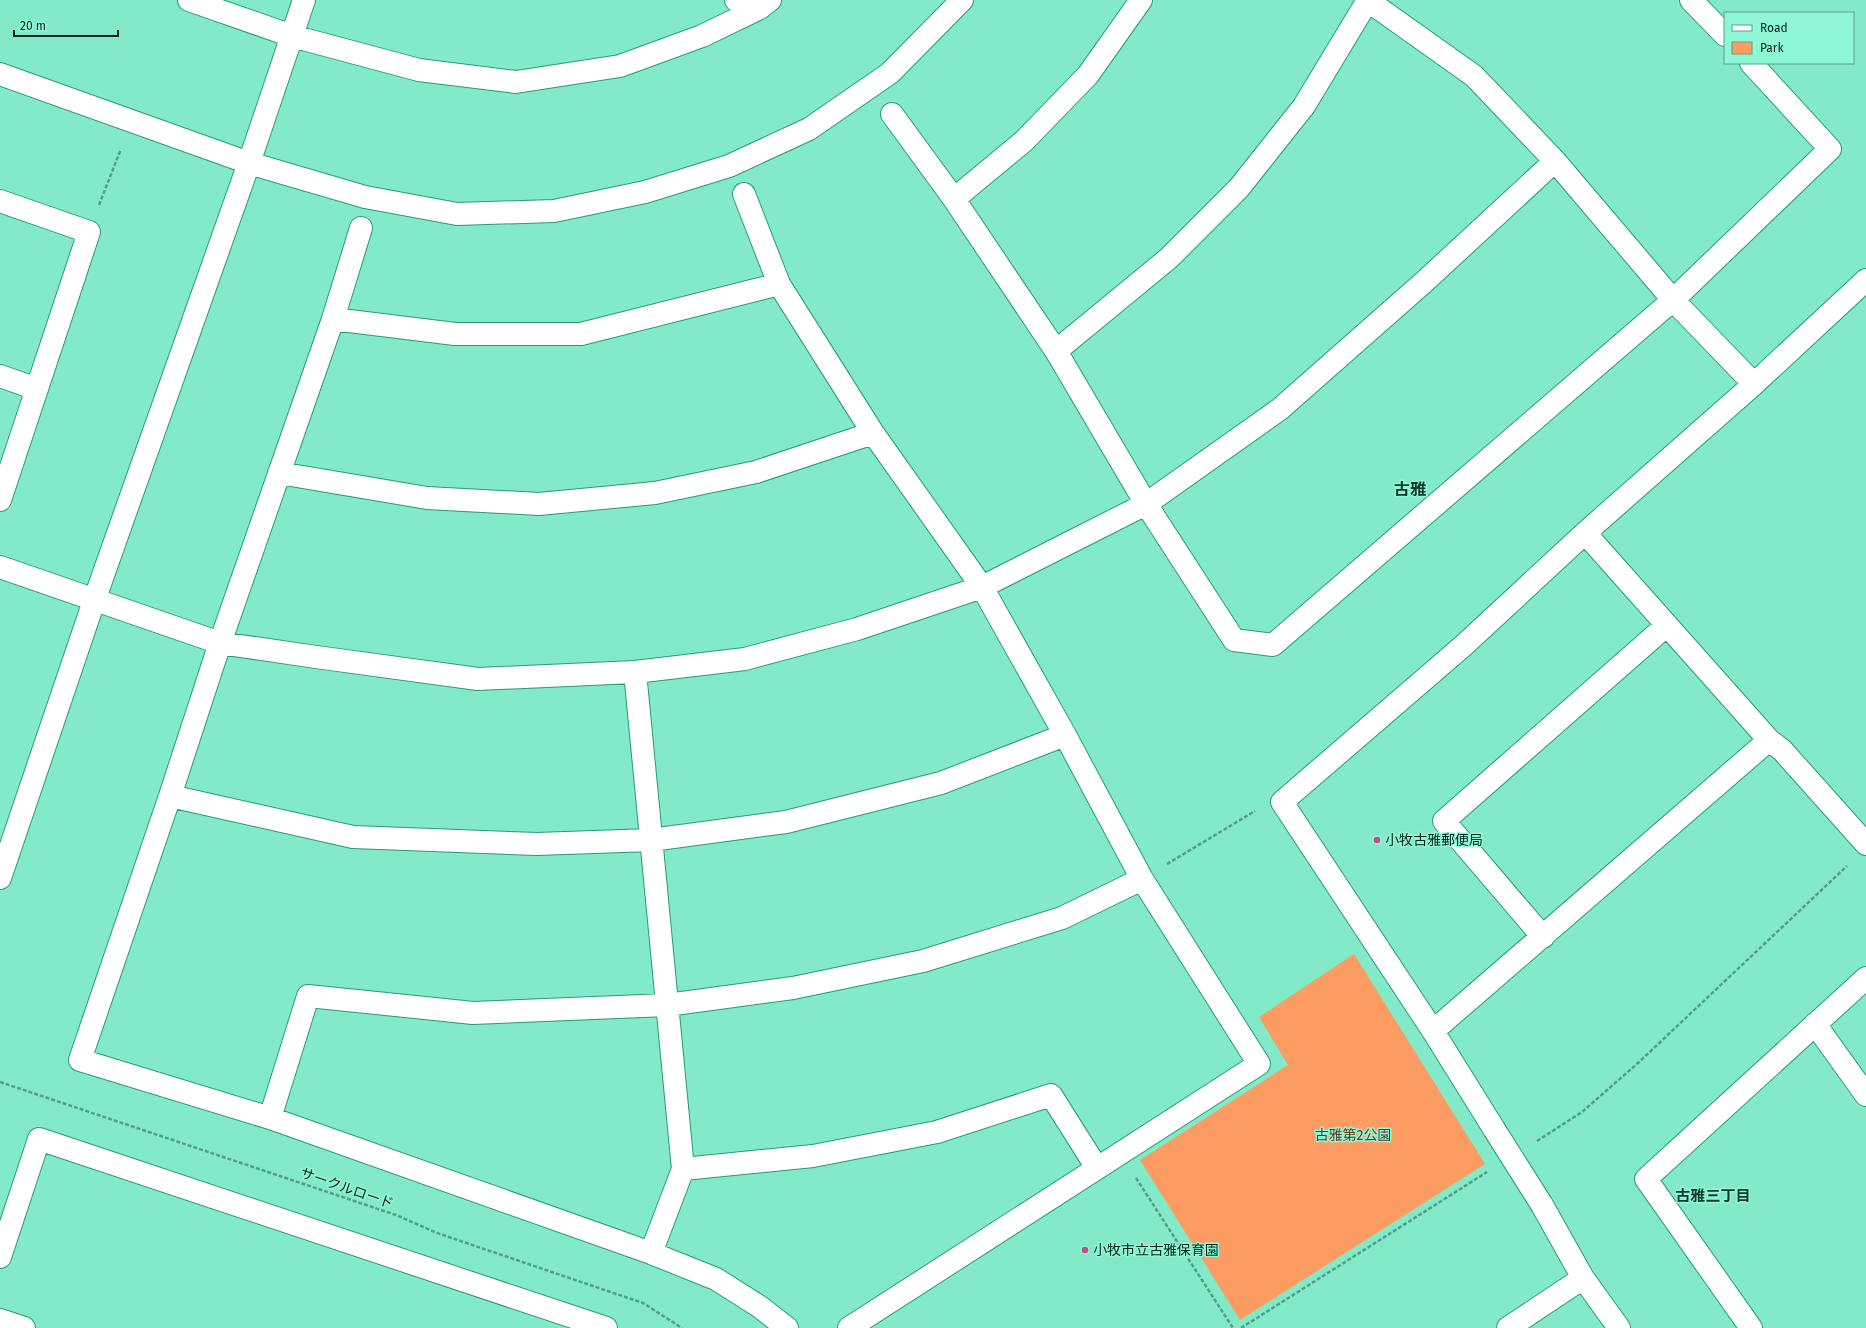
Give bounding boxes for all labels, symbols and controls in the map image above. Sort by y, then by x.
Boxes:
scale bar [14,12,118,38]
legend [1724,12,1854,64]
text: 20 m [20,19,46,33]
text: Road [1760,21,1788,35]
text: Park [1760,41,1784,55]
district label: 古雅 [1394,480,1426,499]
place label: 小牧古雅郵便局 [1385,832,1483,849]
marker: 小牧古雅郵便局 [1372,835,1382,845]
park label: 古雅第2公園 [1315,1127,1391,1144]
street label: サークルロード [298,1165,396,1212]
district label: 古雅三丁目 [1675,1187,1751,1205]
place label: 小牧市立古雅保育園 [1093,1242,1219,1259]
marker: 小牧市立古雅保育園 [1080,1245,1090,1255]

